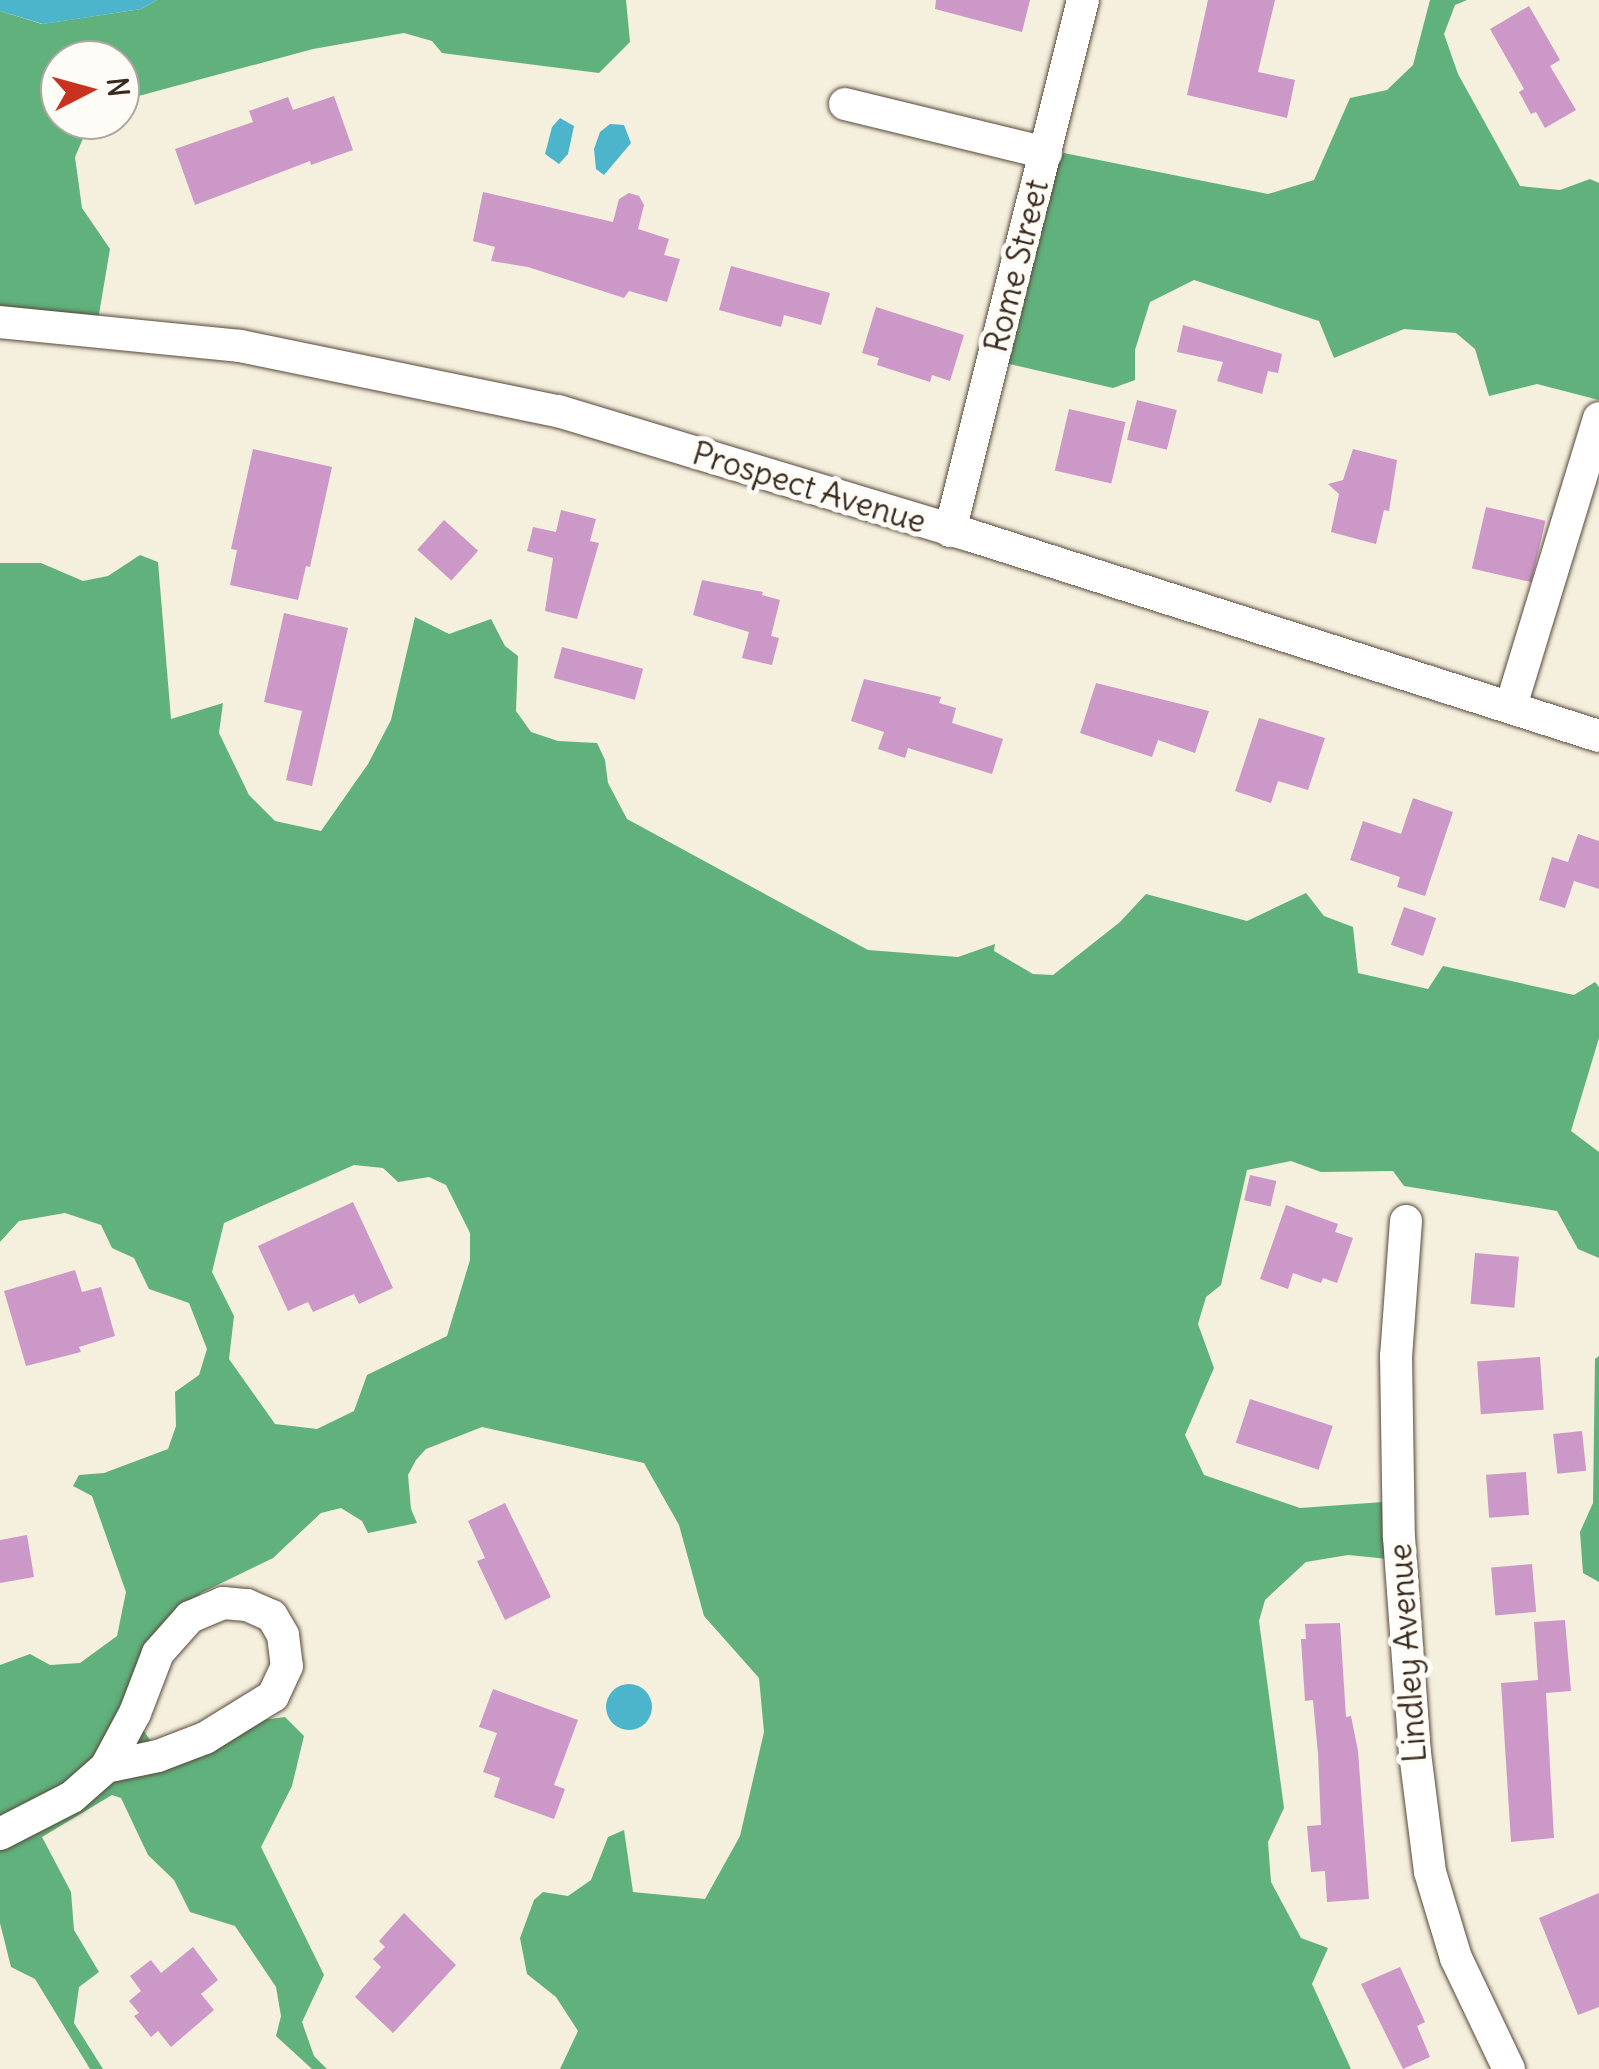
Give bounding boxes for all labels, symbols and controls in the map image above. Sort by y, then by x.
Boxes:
north arrow [40,40,140,140]
text: N [99,76,137,99]
street label: Rome Street [977,176,1057,356]
street label: Prospect Avenue [688,434,930,542]
street label: Lindley Avenue [1381,1542,1435,1764]

